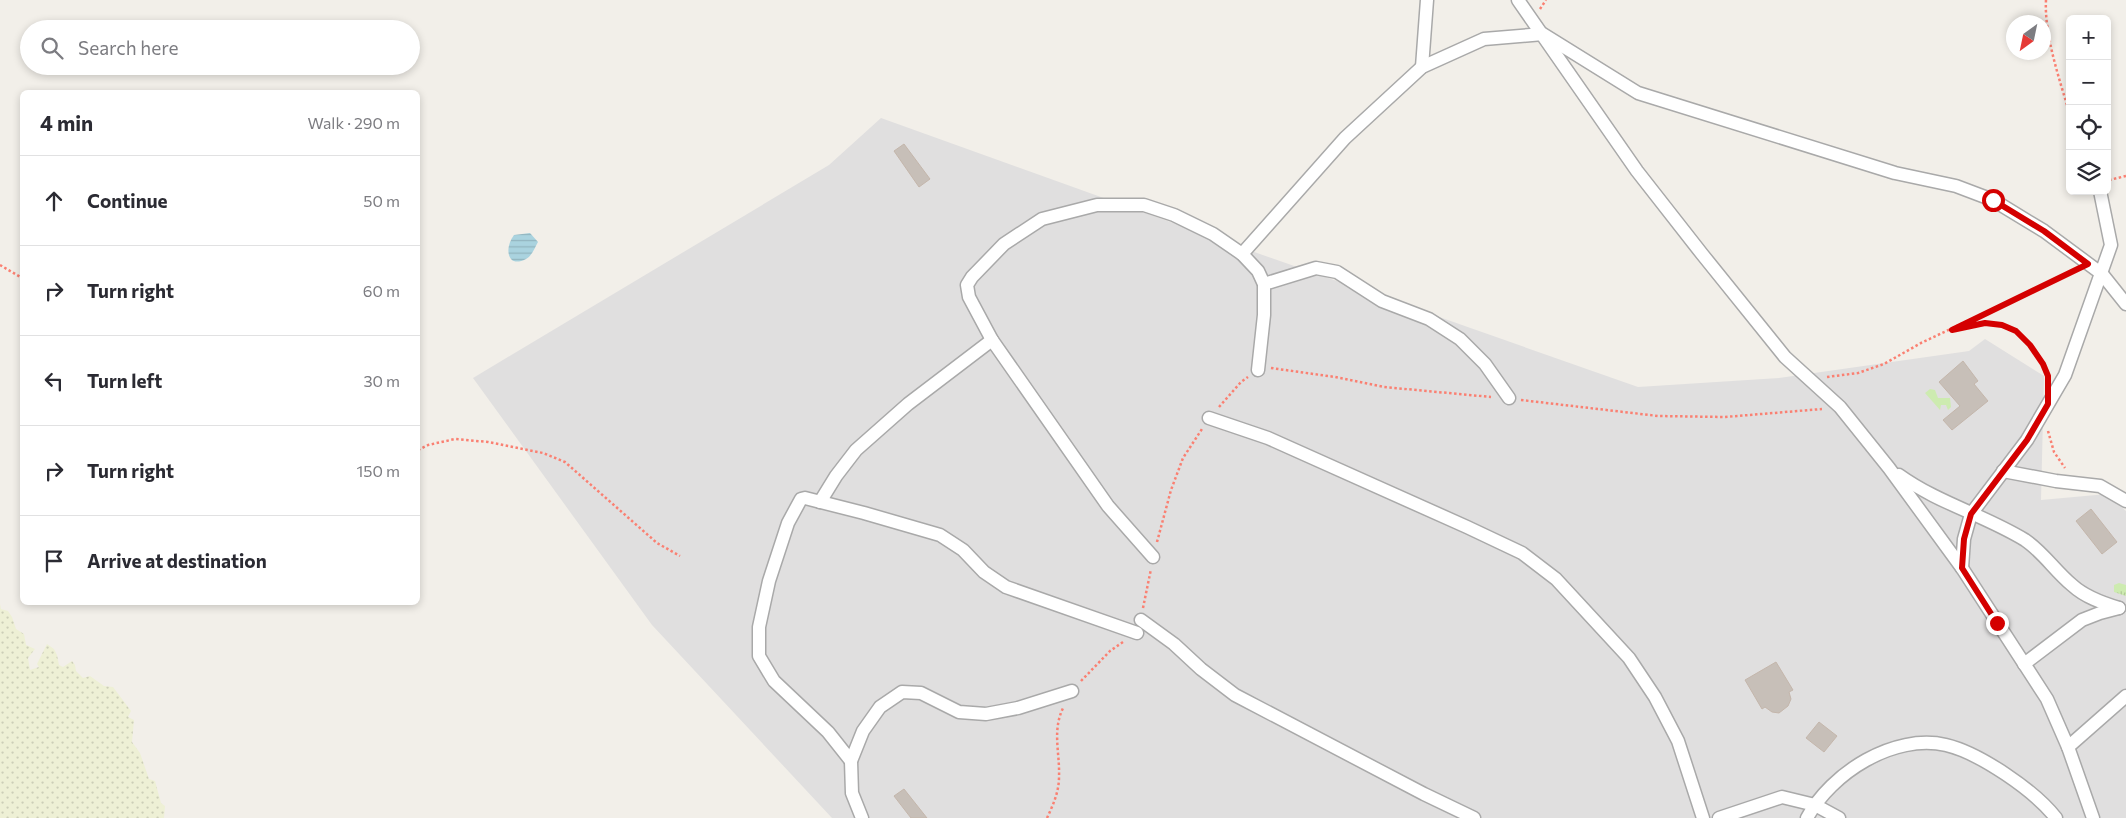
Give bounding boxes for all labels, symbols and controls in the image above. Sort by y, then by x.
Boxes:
north arrow [2006,15,2051,60]
map controls [2066,15,2111,195]
button: + [2066,15,2111,60]
search box [20,20,420,75]
icon: search [38,34,66,62]
text: Search here [78,36,178,59]
button: − [2066,60,2111,105]
button: locate [2066,105,2111,150]
text: 4 min [40,110,93,135]
text: Walk · 290 m [308,113,400,132]
button: layers [2066,150,2111,195]
icon: ahead [40,187,68,215]
text: Continue [87,189,167,212]
route start [1982,189,2005,212]
text: 50 m [363,191,400,210]
icon: right [40,277,68,305]
text: Turn right [87,279,174,302]
text: 60 m [363,281,400,300]
icon: left [40,367,68,395]
text: Turn left [87,369,162,392]
text: 30 m [363,371,400,390]
icon: right [40,457,68,485]
text: Turn right [87,459,174,482]
text: 150 m [357,461,400,480]
icon: arrive [40,547,68,575]
text: Arrive at destination [87,549,267,572]
route end [1986,612,2009,635]

